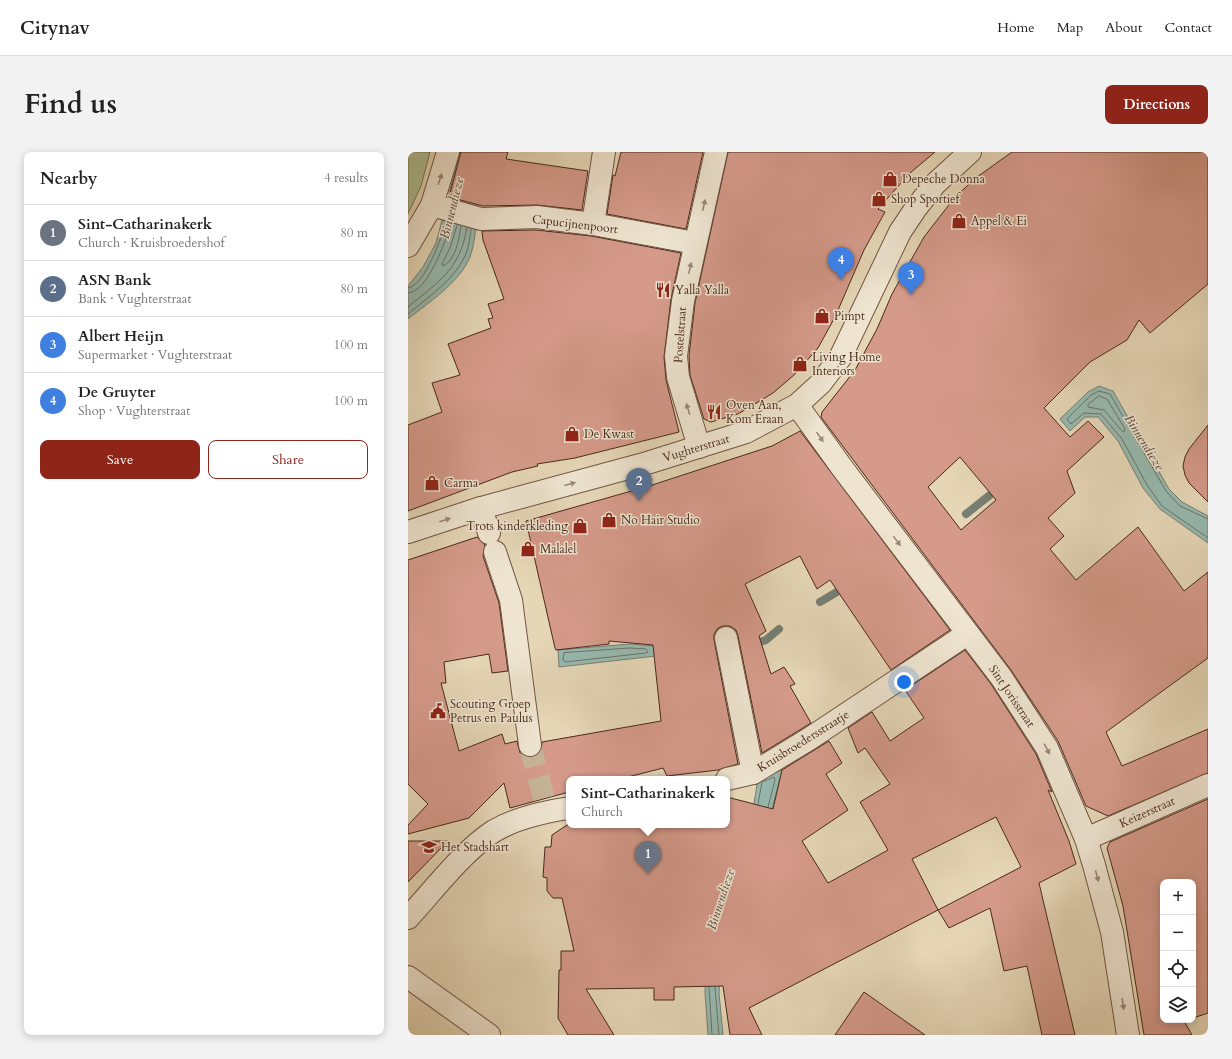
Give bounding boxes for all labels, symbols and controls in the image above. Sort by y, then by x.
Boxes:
text: Citynav [20,15,90,41]
text: Home [997,18,1035,37]
text: Map [1057,18,1083,37]
text: About [1105,18,1142,37]
text: Contact [1164,18,1212,37]
text: Find us [24,85,117,123]
button: Directions [1105,85,1208,124]
text: Nearby [40,167,97,190]
text: 4 results [324,169,368,187]
shop icon: Depeche Donna [881,170,899,188]
place label: Depeche Donna [902,171,986,187]
one-way arrow [438,172,444,184]
water label: Binnendieze [436,175,469,241]
shop icon: Shop Sportief [870,190,888,208]
place label: Shop Sportief [891,191,962,207]
one-way arrow [702,199,708,211]
street label: Capucijnenpoort [531,211,619,237]
shop icon: Appel & Ei [950,212,968,230]
place label: Appel & Ei [971,213,1028,229]
text: Sint-Catharinakerk [78,214,212,234]
text: 1 [50,224,56,242]
text: 80 m [340,224,368,242]
text: Church · Kruisbroedershof [78,234,225,252]
pin: 4 [828,247,854,280]
one-way arrow [687,262,693,274]
pin: 3 [898,262,924,295]
text: ASN Bank [78,270,152,290]
text: 2 [50,280,56,298]
text: 80 m [340,280,368,298]
restaurant icon: Yalla Yalla [654,281,672,299]
place label: Yalla Yalla [675,282,730,298]
text: Bank · Vughterstraat [78,290,191,308]
street label: Postelstraat [670,306,690,364]
shop icon: Pimpt [813,307,831,325]
place label: Pimpt [834,308,865,324]
text: Albert Heijn [78,326,164,346]
text: 3 [50,336,56,354]
text: 100 m [334,336,368,354]
text: Supermarket · Vughterstraat [78,346,232,364]
place label: Living Home Interiors [812,349,881,379]
shop icon: Living Home Interiors [791,355,809,373]
text: De Gruyter [78,382,155,402]
text: 4 [50,392,56,410]
text: 100 m [334,392,368,410]
place label: Oven Aan, Kom Eraan [726,397,784,427]
text: Shop · Vughterstraat [78,402,190,420]
one-way arrow [685,403,691,415]
restaurant icon: Oven Aan, Kom Eraan [705,403,723,421]
water label: Binnendieze [1120,411,1169,475]
shop icon: De Kwast [563,425,581,443]
place label: De Kwast [584,426,634,442]
street label: Vughterstraat [661,430,731,466]
one-way arrow [816,432,824,442]
button: Save [40,440,200,479]
button: Share [208,440,368,479]
pin: 2 [626,468,652,501]
shop icon: Carma [423,474,441,492]
place label: Carma [444,475,479,491]
one-way arrow [564,481,576,487]
shop icon: No Hair Studio [600,511,618,529]
place label: No Hair Studio [621,512,700,528]
one-way arrow [439,516,451,522]
shop icon: Trots kinderkleding [571,517,589,535]
place label: Trots kinderkleding [466,518,568,534]
one-way arrow [893,536,901,547]
shop icon: Malalel [519,540,537,558]
place label: Malalel [540,541,576,557]
street label: Sint Jorisstraat [985,662,1039,730]
your location [894,672,914,692]
place label: Scouting Groep Petrus en Paulus [450,696,533,726]
public building icon: Scouting Groep Petrus en Paulus [429,702,447,720]
street label: Kruisbroedersstraatje [754,706,852,776]
one-way arrow [1044,743,1050,754]
popup [566,776,730,828]
text: Sint-Catharinakerk [581,783,715,803]
street label: Keizerstraat [1117,793,1178,831]
text: Church [581,803,623,821]
school or university icon: Het Stadshart [420,838,438,856]
place label: Het Stadshart [441,839,509,855]
pin: 1 [635,841,661,874]
water label: Binnendieze [703,866,740,932]
one-way arrow [1094,870,1100,882]
map controls [1160,879,1196,1023]
button: + [1160,879,1196,915]
button: − [1160,915,1196,951]
button: locate [1160,951,1196,987]
button: layers [1160,987,1196,1023]
one-way arrow [1120,997,1126,1010]

